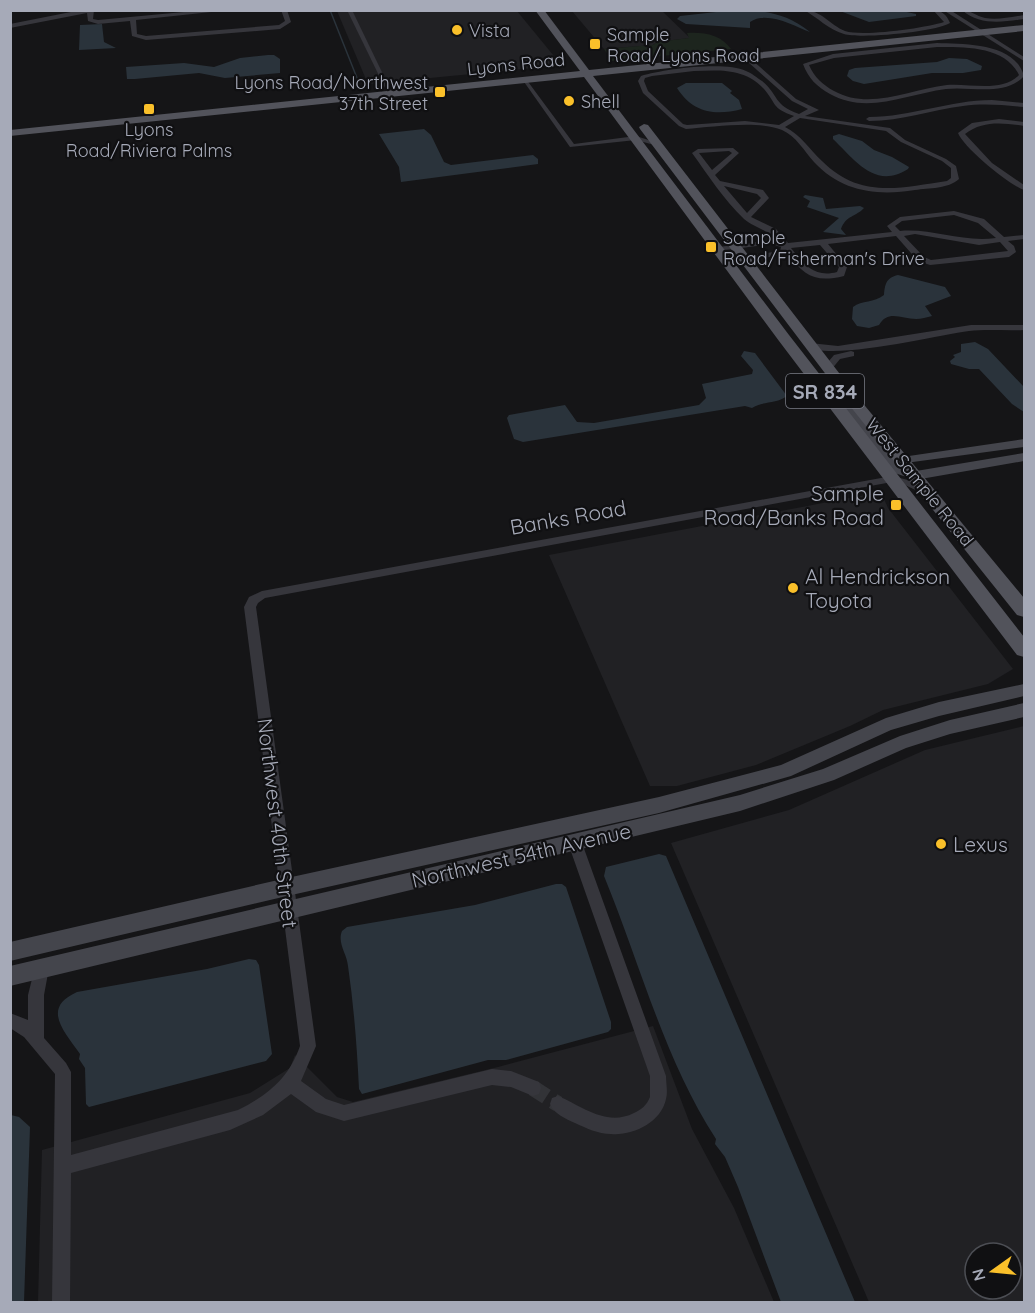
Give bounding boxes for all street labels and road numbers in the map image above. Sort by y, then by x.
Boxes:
street label: Lyons Road [466,47,566,81]
road number: SR 834 [786,374,864,408]
street label: West Sample Road [861,413,979,551]
street label: Banks Road [508,494,628,540]
street label: Northwest 40th Street [252,717,304,929]
street label: Northwest 54th Avenue [409,817,633,893]

